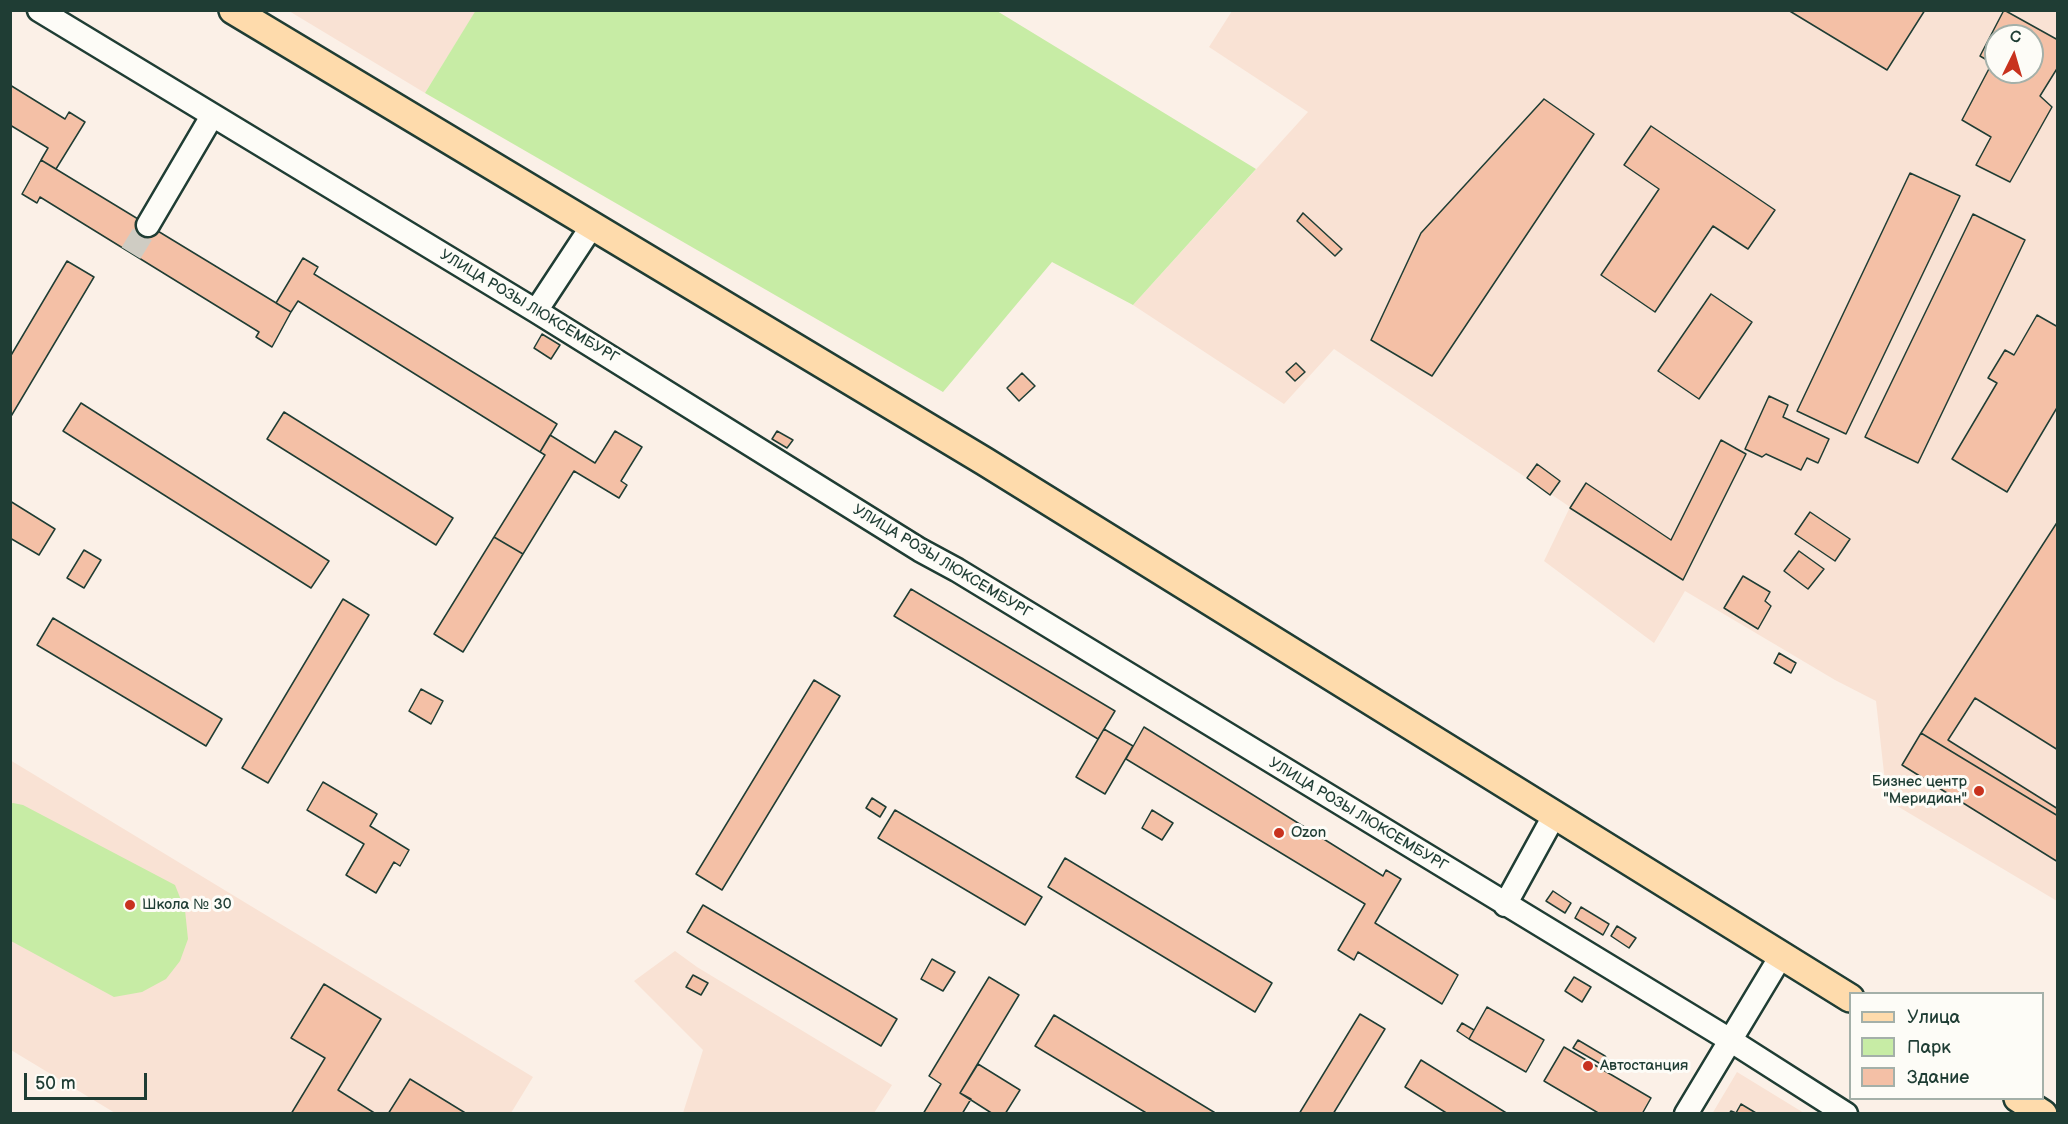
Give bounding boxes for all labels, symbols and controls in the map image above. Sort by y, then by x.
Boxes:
north arrow [1984,24,2044,84]
text: С [2009,28,2022,48]
street label: УЛИЦА РОЗЫ ЛЮКСЕМБУРГ [436,246,622,368]
street label: УЛИЦА РОЗЫ ЛЮКСЕМБУРГ [849,501,1035,623]
street label: УЛИЦА РОЗЫ ЛЮКСЕМБУРГ [1265,754,1451,876]
place label: Бизнес центр "Меридиан" [1872,773,1967,808]
marker: Бизнес центр "Меридиан" [1972,784,1986,798]
place label: Ozon [1291,824,1326,842]
marker: Ozon [1272,826,1286,840]
place label: Школа № 30 [142,896,232,914]
marker: Школа № 30 [123,898,137,912]
legend [1849,992,2044,1100]
text: Улица [1907,1007,1960,1028]
text: Парк [1907,1037,1951,1058]
place label: Автостанция [1600,1057,1688,1075]
marker: Автостанция [1581,1059,1595,1073]
scale bar [27,1061,150,1099]
text: Здание [1907,1067,1969,1088]
text: 50 m [35,1073,76,1094]

